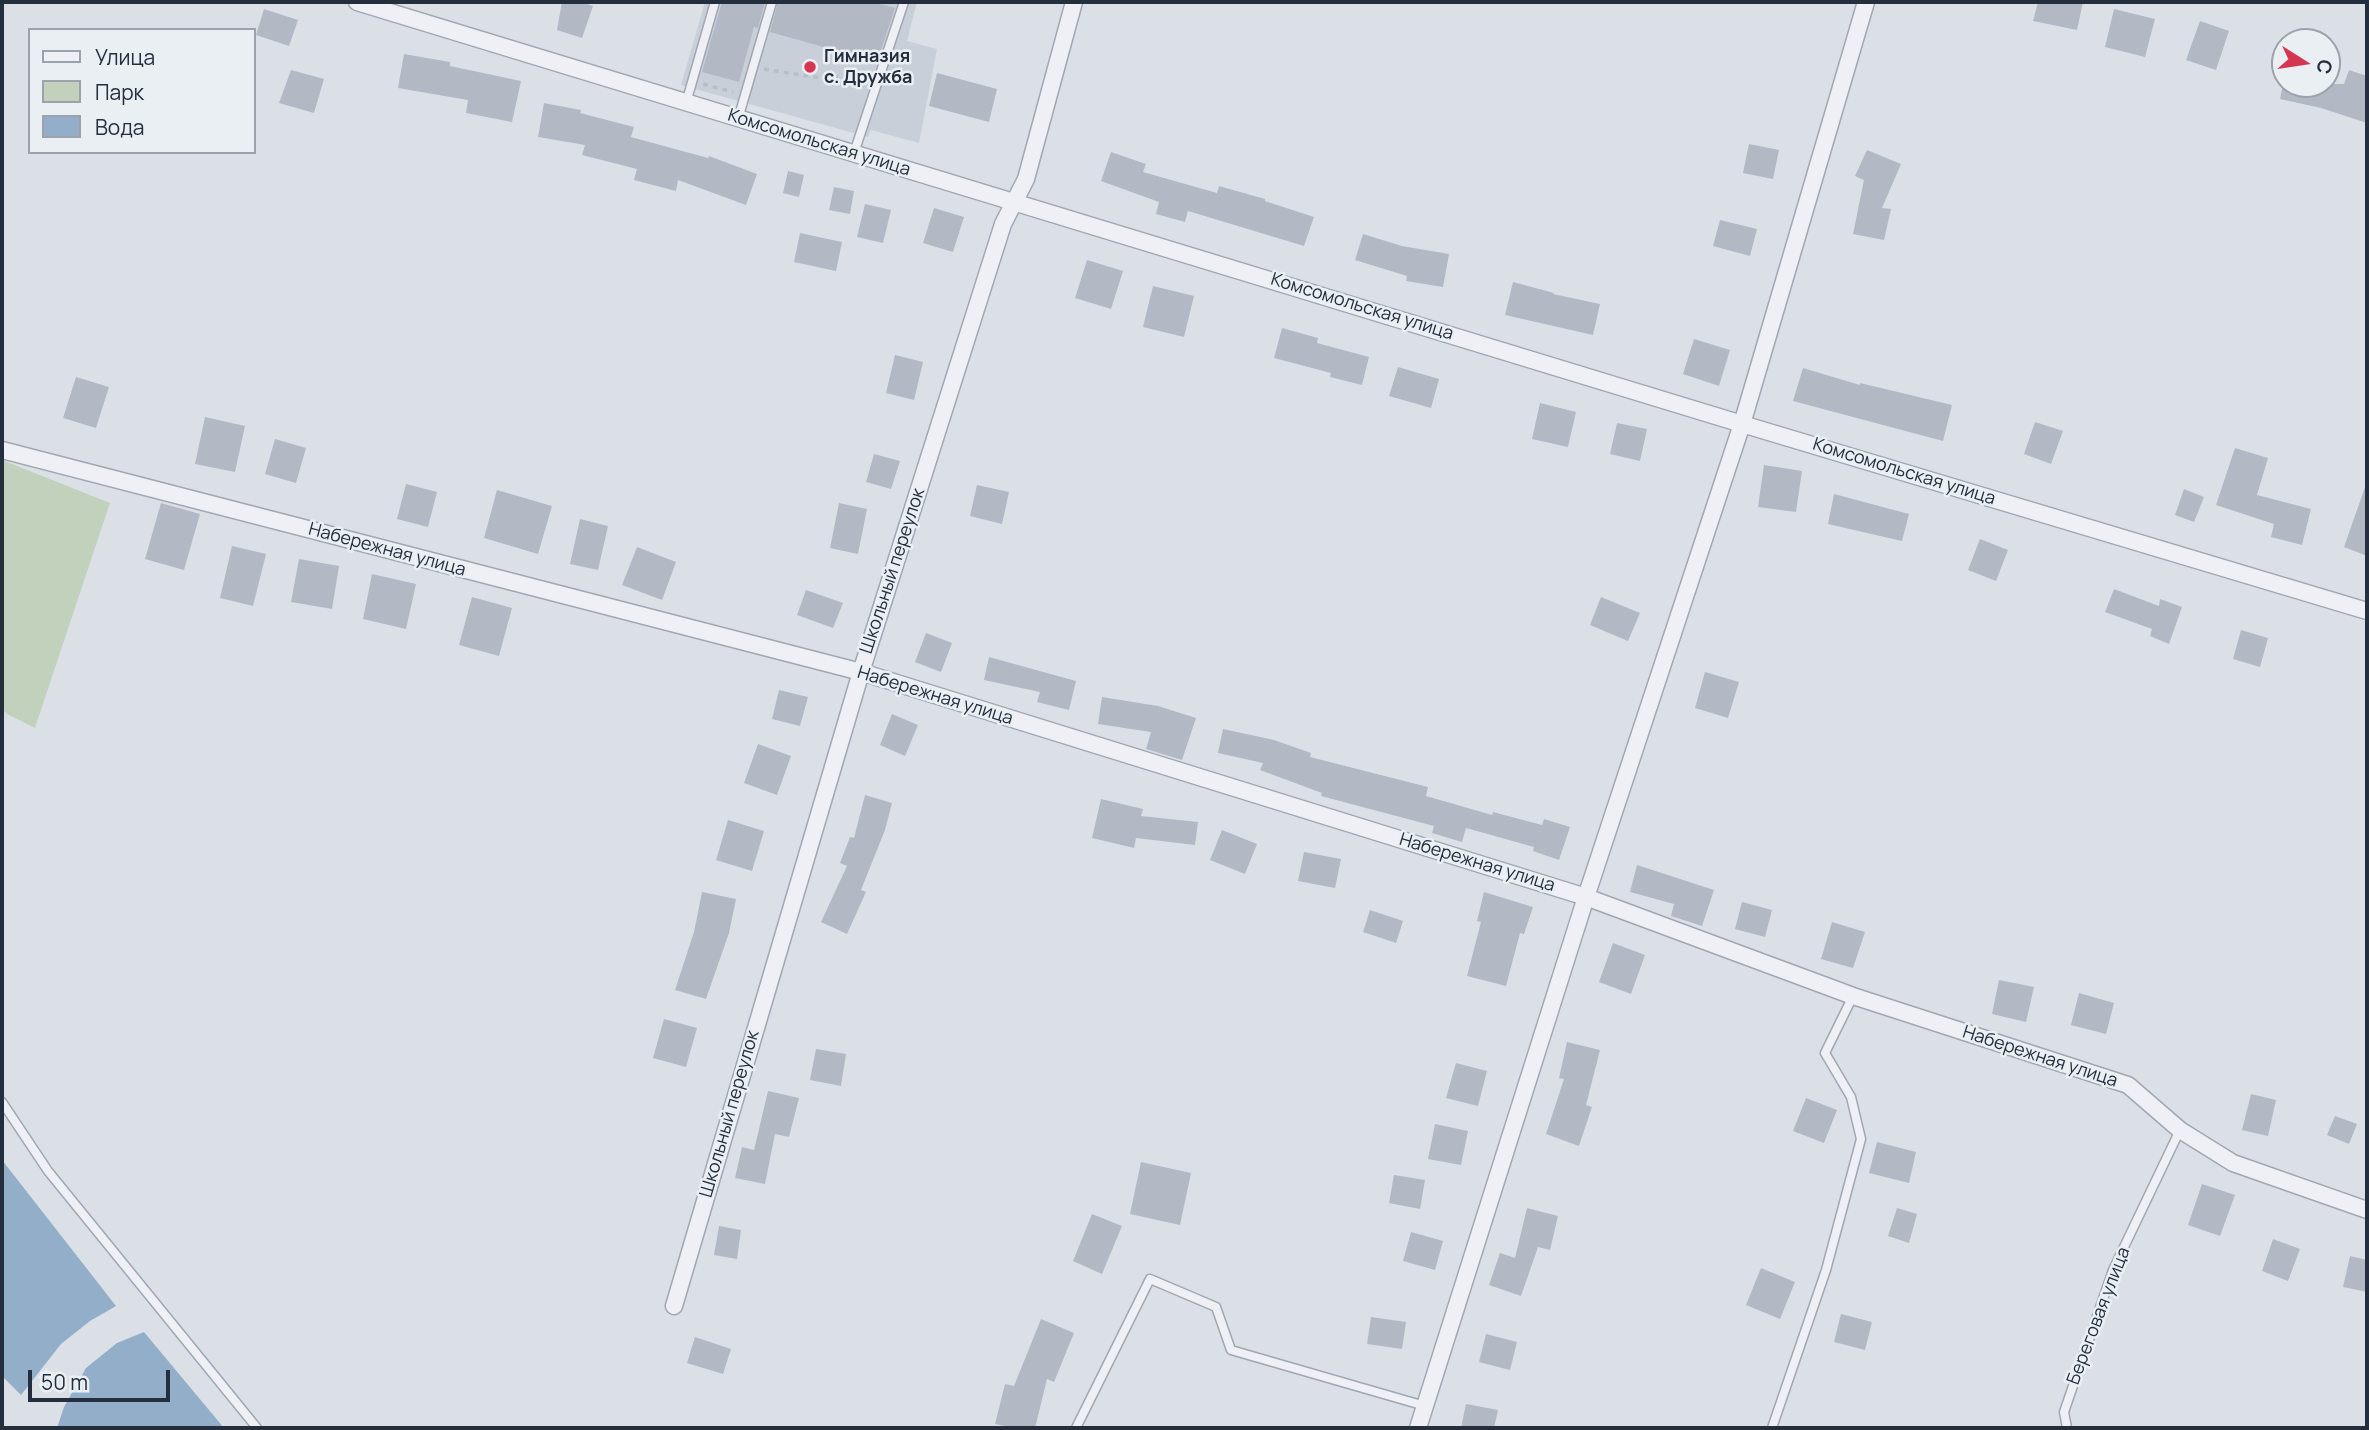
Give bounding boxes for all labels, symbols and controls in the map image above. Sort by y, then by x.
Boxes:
legend [28,28,256,154]
north arrow [2271,28,2341,98]
text: Улица [95,43,155,71]
place label: Гимназия с. Дружба [824,46,912,88]
text: С [2310,57,2339,77]
marker: Гимназия с. Дружба [802,59,818,75]
text: Парк [95,78,144,106]
street label: Комсомольская улица [725,105,913,181]
text: Вода [95,113,145,141]
street label: Комсомольская улица [1268,269,1456,345]
street label: Комсомольская улица [1810,434,1998,510]
street label: Школьный переулок [856,485,930,657]
street label: Набережная улица [306,519,468,581]
street label: Набережная улица [854,662,1016,730]
street label: Набережная улица [1396,829,1558,897]
street label: Набережная улица [1960,1022,2120,1092]
street label: Школьный переулок [696,1028,764,1200]
street label: Береговая улица [2063,1244,2135,1388]
scale bar [32,1356,173,1400]
text: 50 m [41,1368,88,1396]

